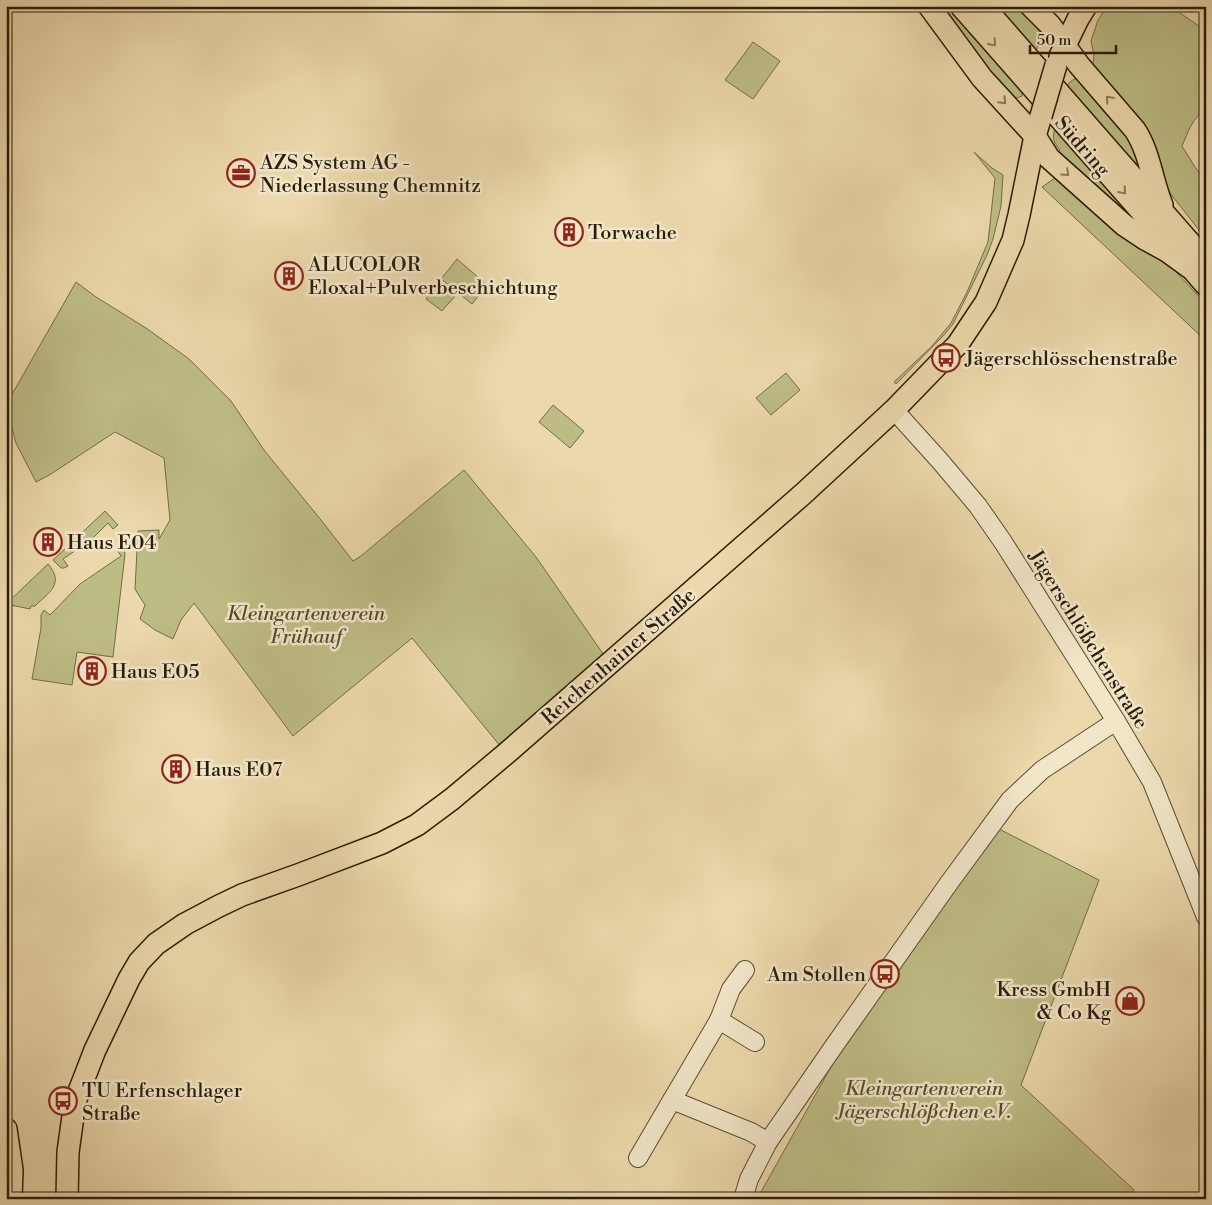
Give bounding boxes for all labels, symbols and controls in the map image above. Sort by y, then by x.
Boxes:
scale bar [1030,22,1116,54]
text: 50 m [1037,31,1071,50]
one-way arrow [987,37,996,46]
one-way arrow [1106,95,1115,104]
one-way arrow [997,96,1006,105]
street label: Südring [1049,112,1115,183]
place label: AZS System AG - Niederlassung Chemnitz [259,151,481,199]
office icon: AZS System AG - Niederlassung Chemnitz [226,158,256,188]
one-way arrow [1061,167,1070,176]
one-way arrow [1117,186,1126,195]
building icon: Torwache [554,217,584,247]
place label: Torwache [588,221,677,246]
place label: ALUCOLOR Eloxal+Pulverbeschichtung [307,253,558,301]
building icon: ALUCOLOR Eloxal+Pulverbeschichtung [274,261,304,291]
bus stop icon: Jägerschlösschenstraße [931,343,961,373]
place label: Jägerschlösschenstraße [964,347,1178,372]
building icon: Haus E04 [33,527,63,557]
place label: Haus E04 [67,531,156,556]
street label: Jägerschlößchenstraße [1022,545,1153,734]
street label: Reichenhainer Straße [537,583,701,731]
park label: Kleingartenverein Frühauf [227,602,386,650]
building icon: Haus E05 [77,656,107,686]
place label: Haus E05 [111,660,200,685]
building icon: Haus E07 [161,754,191,784]
place label: Haus E07 [195,758,282,783]
bus stop icon: Am Stollen [870,959,900,989]
place label: Am Stollen [766,963,866,988]
place label: Kress GmbH & Co Kg [997,978,1112,1026]
shop icon: Kress GmbH & Co Kg [1115,986,1145,1016]
park label: Kleingartenverein Jägerschlößchen e.V. [835,1077,1011,1125]
place label: TU Erfenschlager Straße [82,1079,243,1127]
bus stop icon: TU Erfenschlager Straße [48,1086,78,1116]

